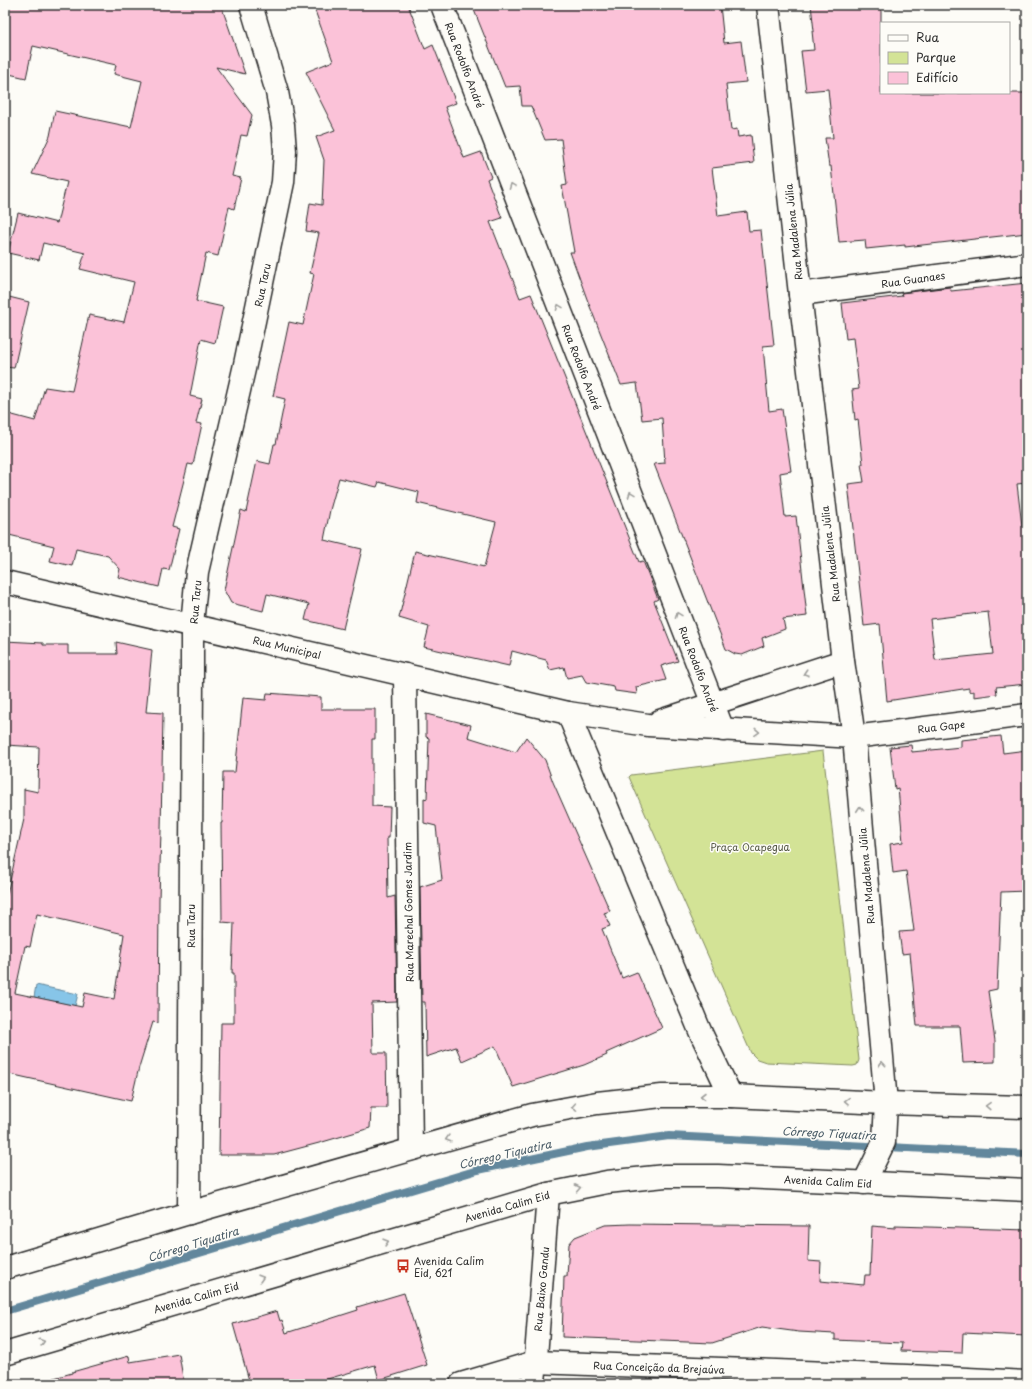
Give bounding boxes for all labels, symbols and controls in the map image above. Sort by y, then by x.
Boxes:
street label: Rua Rodolfo André [442,20,488,110]
legend [880,22,1010,94]
text: Rua [916,28,940,46]
text: Parque [916,48,956,66]
text: Edifício [916,68,958,86]
street label: Rua Madalena Júlia [780,182,806,281]
one-way arrow [508,183,516,190]
street label: Rua Taru [250,262,274,308]
street label: Rua Guanaes [880,267,946,291]
one-way arrow [555,304,563,311]
street label: Rua Rodolfo André [559,322,605,412]
one-way arrow [628,490,636,497]
street label: Rua Madalena Júlia [817,504,843,603]
street label: Rua Taru [186,579,204,625]
one-way arrow [675,611,683,618]
street label: Rua Rodolfo André [676,624,722,714]
street label: Rua Municipal [251,632,323,662]
one-way arrow [803,669,810,677]
street label: Rua Gape [917,716,965,736]
one-way arrow [754,727,760,736]
one-way arrow [856,806,865,812]
street label: Rua Madalena Júlia [854,826,878,925]
park label: Praça Ocapegua [710,839,791,854]
street label: Rua Marechal Gomes Jardim [399,842,417,982]
street label: Rua Taru [183,904,198,948]
one-way arrow [878,1061,887,1067]
one-way arrow [700,1092,706,1100]
one-way arrow [844,1097,850,1106]
one-way arrow [985,1101,991,1110]
one-way arrow [571,1103,577,1111]
water label: Córrego Tiquatira [781,1122,878,1144]
one-way arrow [444,1134,451,1143]
water label: Córrego Tiquatira [457,1135,554,1173]
street label: Avenida Calim Eid [784,1171,872,1191]
one-way arrow [575,1184,582,1193]
street label: Avenida Calim Eid [463,1187,551,1225]
water label: Córrego Tiquatira [145,1222,242,1266]
one-way arrow [382,1238,389,1247]
street label: Rua Baixo Gandu [530,1246,552,1332]
place label: Avenida Calim Eid, 621 [414,1253,484,1280]
bus stop icon: Avenida Calim Eid, 621 [395,1258,411,1274]
one-way arrow [257,1274,264,1283]
street label: Avenida Calim Eid [152,1278,240,1316]
one-way arrow [39,1339,46,1347]
street label: Rua Conceição da Brejaúva [593,1357,726,1377]

